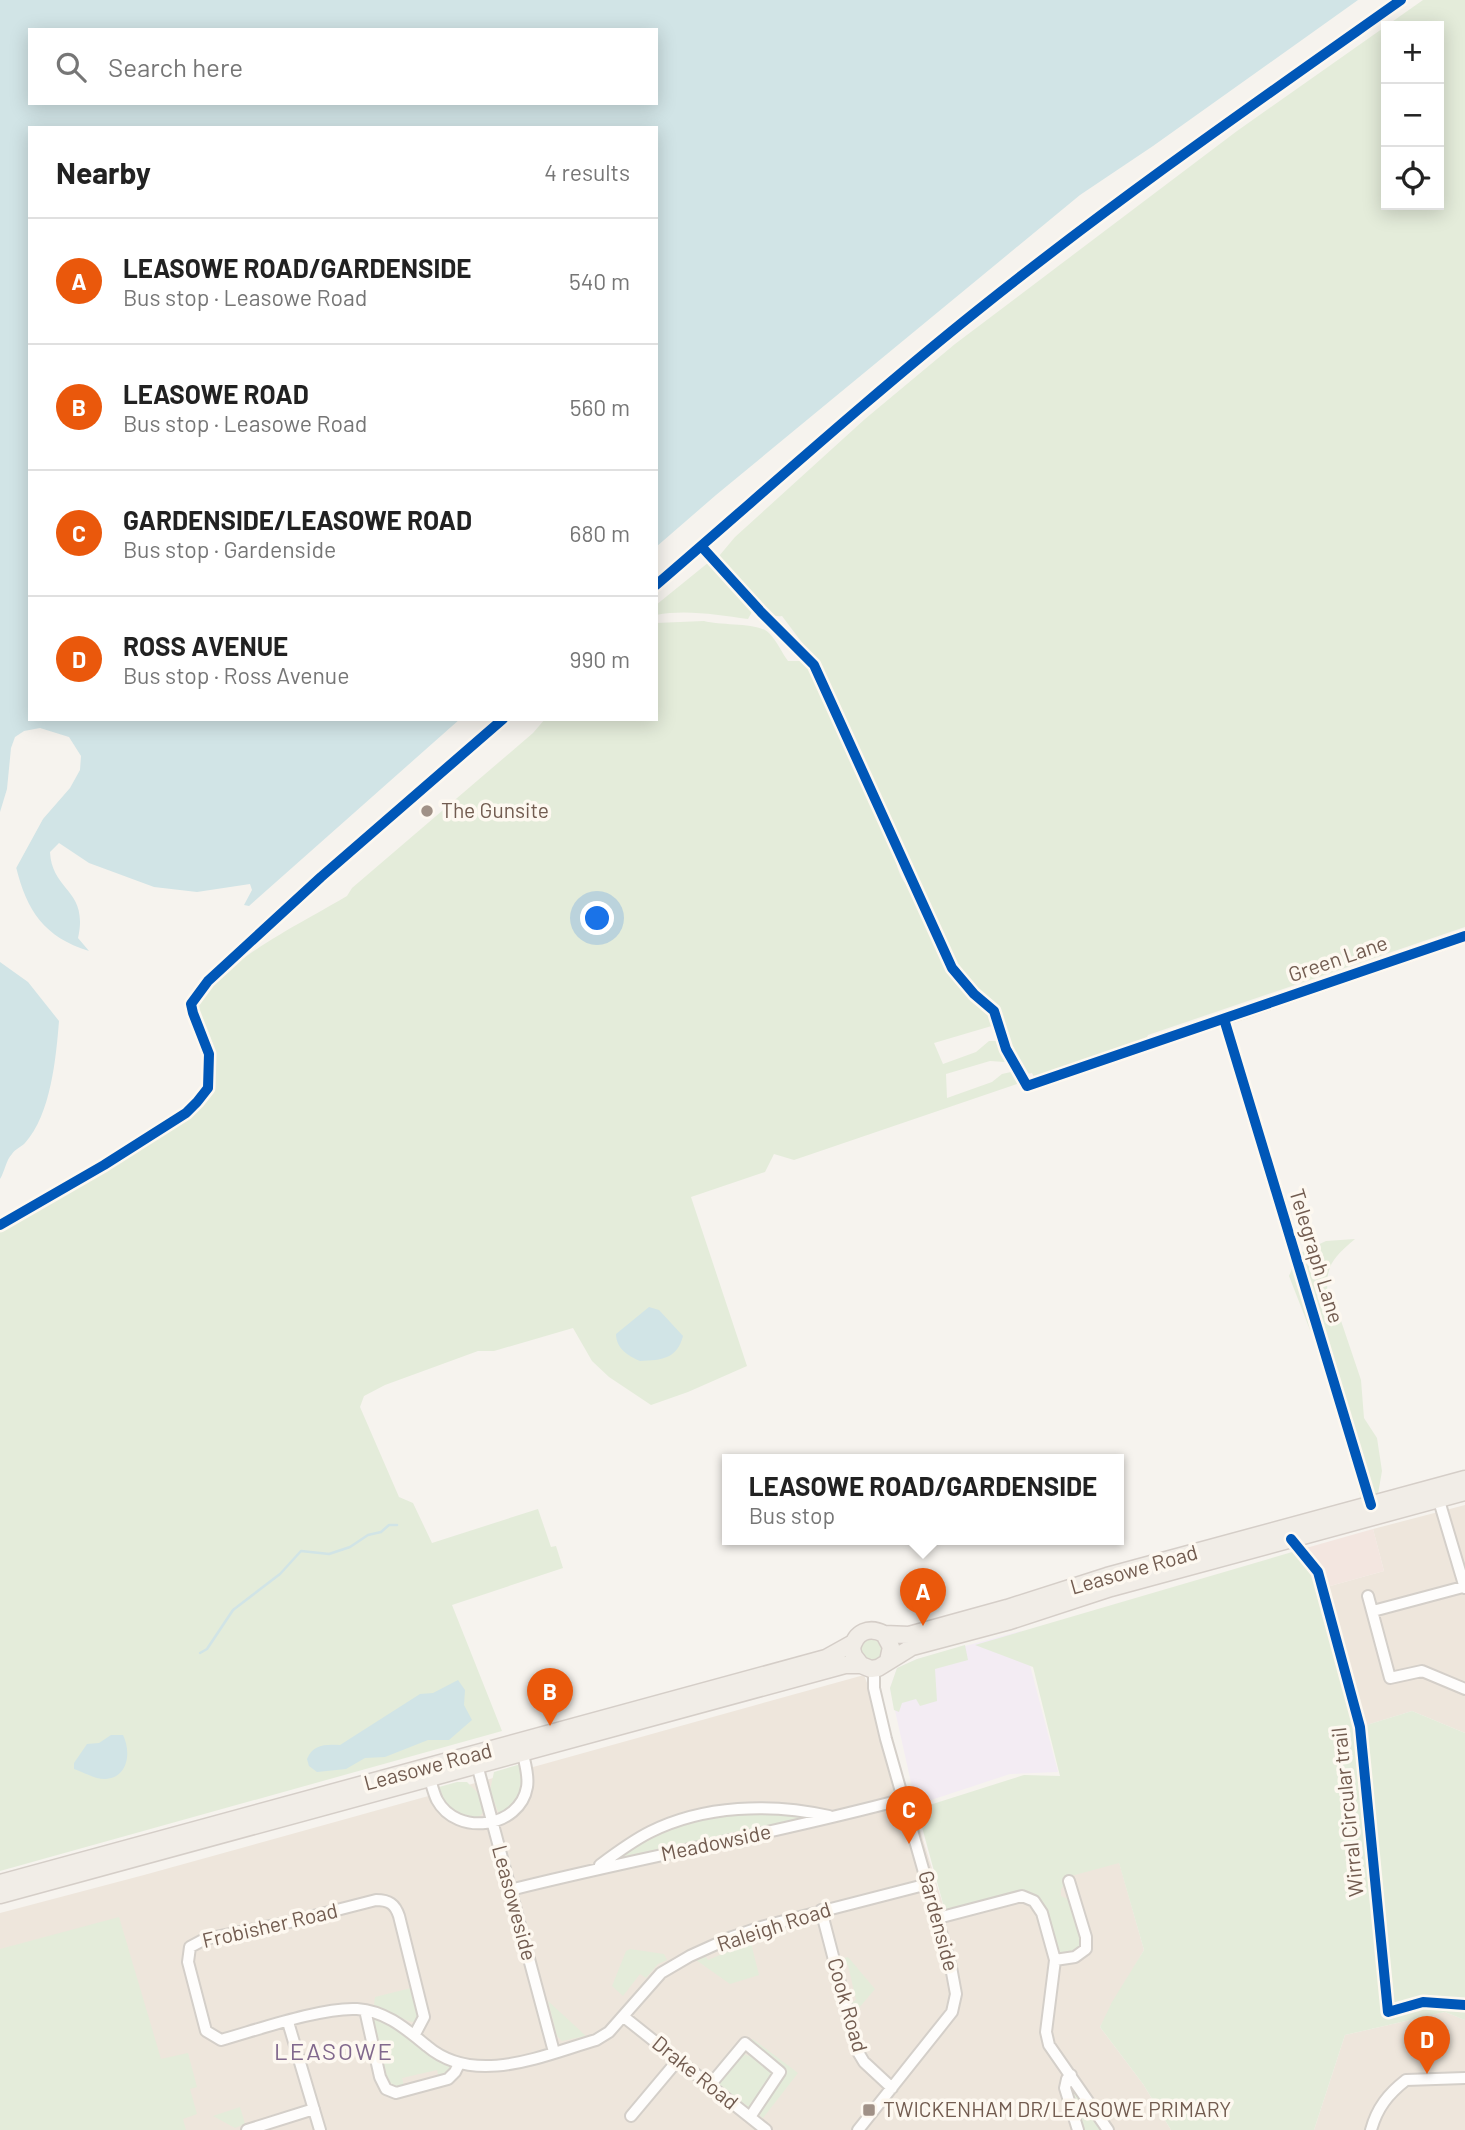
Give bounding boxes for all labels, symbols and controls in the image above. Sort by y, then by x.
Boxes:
map controls [1381,21,1444,210]
button: + [1381,21,1444,84]
search box [28,28,658,105]
icon: search [52,48,90,86]
text: Search here [108,51,243,82]
button: − [1381,84,1444,147]
button: locate [1381,147,1444,210]
text: Nearby [56,154,151,190]
text: 4 results [544,158,630,186]
text: LEASOWE ROAD/GARDENSIDE [123,252,472,283]
text: A [71,267,87,295]
text: 540 m [569,267,630,295]
text: Bus stop · Leasowe Road [123,283,367,311]
text: LEASOWE ROAD [123,378,309,409]
text: B [72,393,86,421]
text: 560 m [570,393,630,421]
text: Bus stop · Leasowe Road [123,409,367,437]
text: GARDENSIDE/LEASOWE ROAD [123,504,472,535]
text: C [72,519,86,547]
text: 680 m [570,519,630,547]
text: Bus stop · Gardenside [123,535,336,563]
text: ROSS AVENUE [123,630,288,661]
text: D [72,645,86,673]
text: 990 m [569,645,630,673]
text: Bus stop · Ross Avenue [123,661,349,689]
place label: The Gunsite [441,797,549,822]
marker: The Gunsite [419,803,435,819]
your location [580,901,614,935]
street label: Green Lane [1285,929,1390,986]
street label: Telegraph Lane [1285,1185,1350,1326]
popup [722,1454,1124,1545]
text: LEASOWE ROAD/GARDENSIDE [749,1470,1097,1501]
text: Bus stop [749,1501,835,1529]
street label: Leasowe Road [1067,1538,1200,1599]
pin: A [900,1568,946,1626]
pin: B [527,1668,573,1726]
street label: Wirral Circular trail [1325,1726,1368,1898]
street label: Leasowe Road [361,1736,494,1795]
pin: C [886,1786,932,1844]
street label: Meadowside [658,1818,773,1865]
street label: Leasoweside [488,1842,543,1963]
street label: Gardenside [914,1868,965,1974]
street label: Raleigh Road [713,1895,834,1956]
street label: Frobisher Road [200,1897,340,1952]
street label: Cook Road [823,1955,874,2055]
pin: D [1404,2016,1450,2074]
street label: Drake Road [648,2030,744,2114]
district label: LEASOWE [274,2036,394,2065]
place label: TWICKENHAM DR/LEASOWE PRIMARY [883,2096,1231,2121]
marker: TWICKENHAM DR/LEASOWE PRIMARY [861,2102,877,2118]

